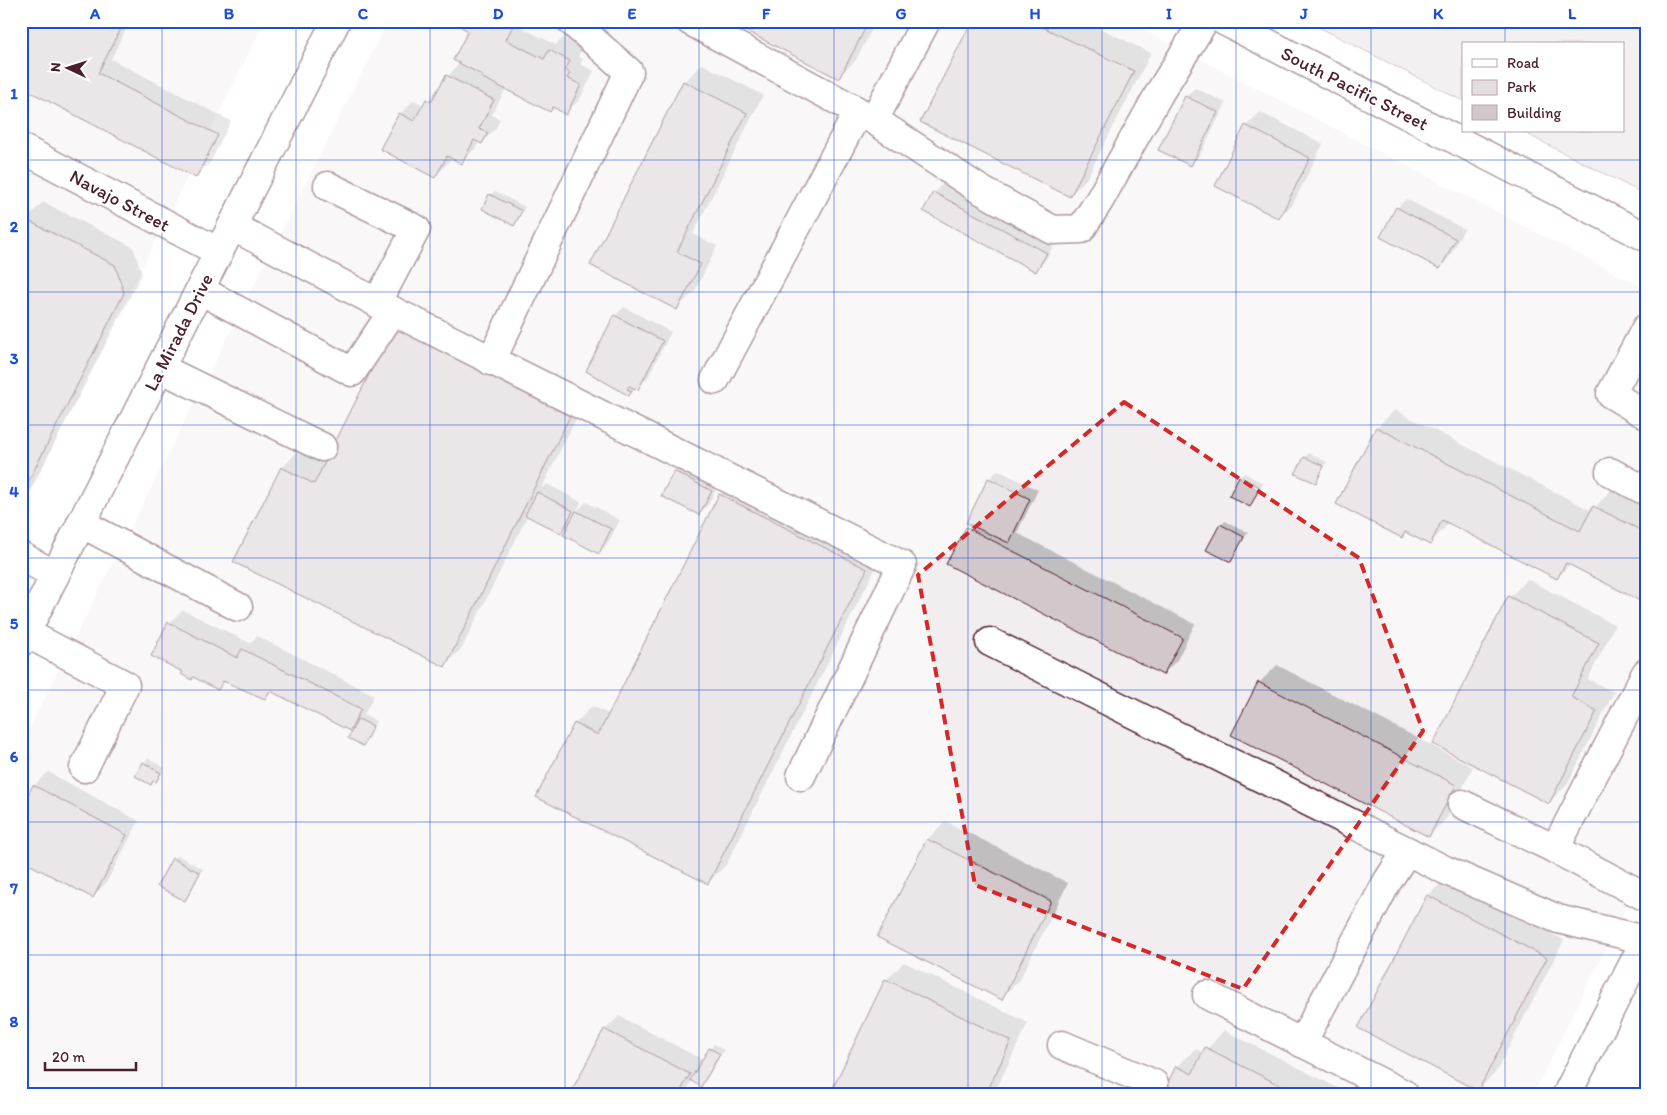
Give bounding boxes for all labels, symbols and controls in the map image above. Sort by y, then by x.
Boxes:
text: A [89,4,101,23]
text: B [224,4,235,23]
text: C [358,4,369,23]
text: D [493,4,504,23]
text: E [628,4,637,23]
text: F [762,4,771,23]
text: G [895,4,907,23]
text: H [1029,4,1041,23]
text: I [1166,4,1172,23]
text: J [1299,4,1308,23]
text: K [1433,4,1444,23]
text: L [1568,4,1577,23]
street label: South Pacific Street [1277,41,1432,136]
north arrow [42,42,92,92]
legend [1462,42,1624,132]
text: Road [1507,54,1540,72]
text: N [47,62,64,72]
text: Park [1507,78,1537,96]
text: 1 [10,84,18,103]
text: Building [1507,104,1561,122]
street label: Navajo Street [66,164,174,236]
text: 2 [10,217,19,236]
street label: La Mirada Drive [139,270,218,395]
text: 3 [10,349,19,368]
text: 4 [9,482,19,501]
text: 5 [10,614,19,633]
text: 6 [10,747,19,766]
text: 7 [9,879,18,898]
text: 8 [10,1012,19,1031]
scale bar [45,1040,136,1072]
text: 20 m [52,1048,86,1066]

